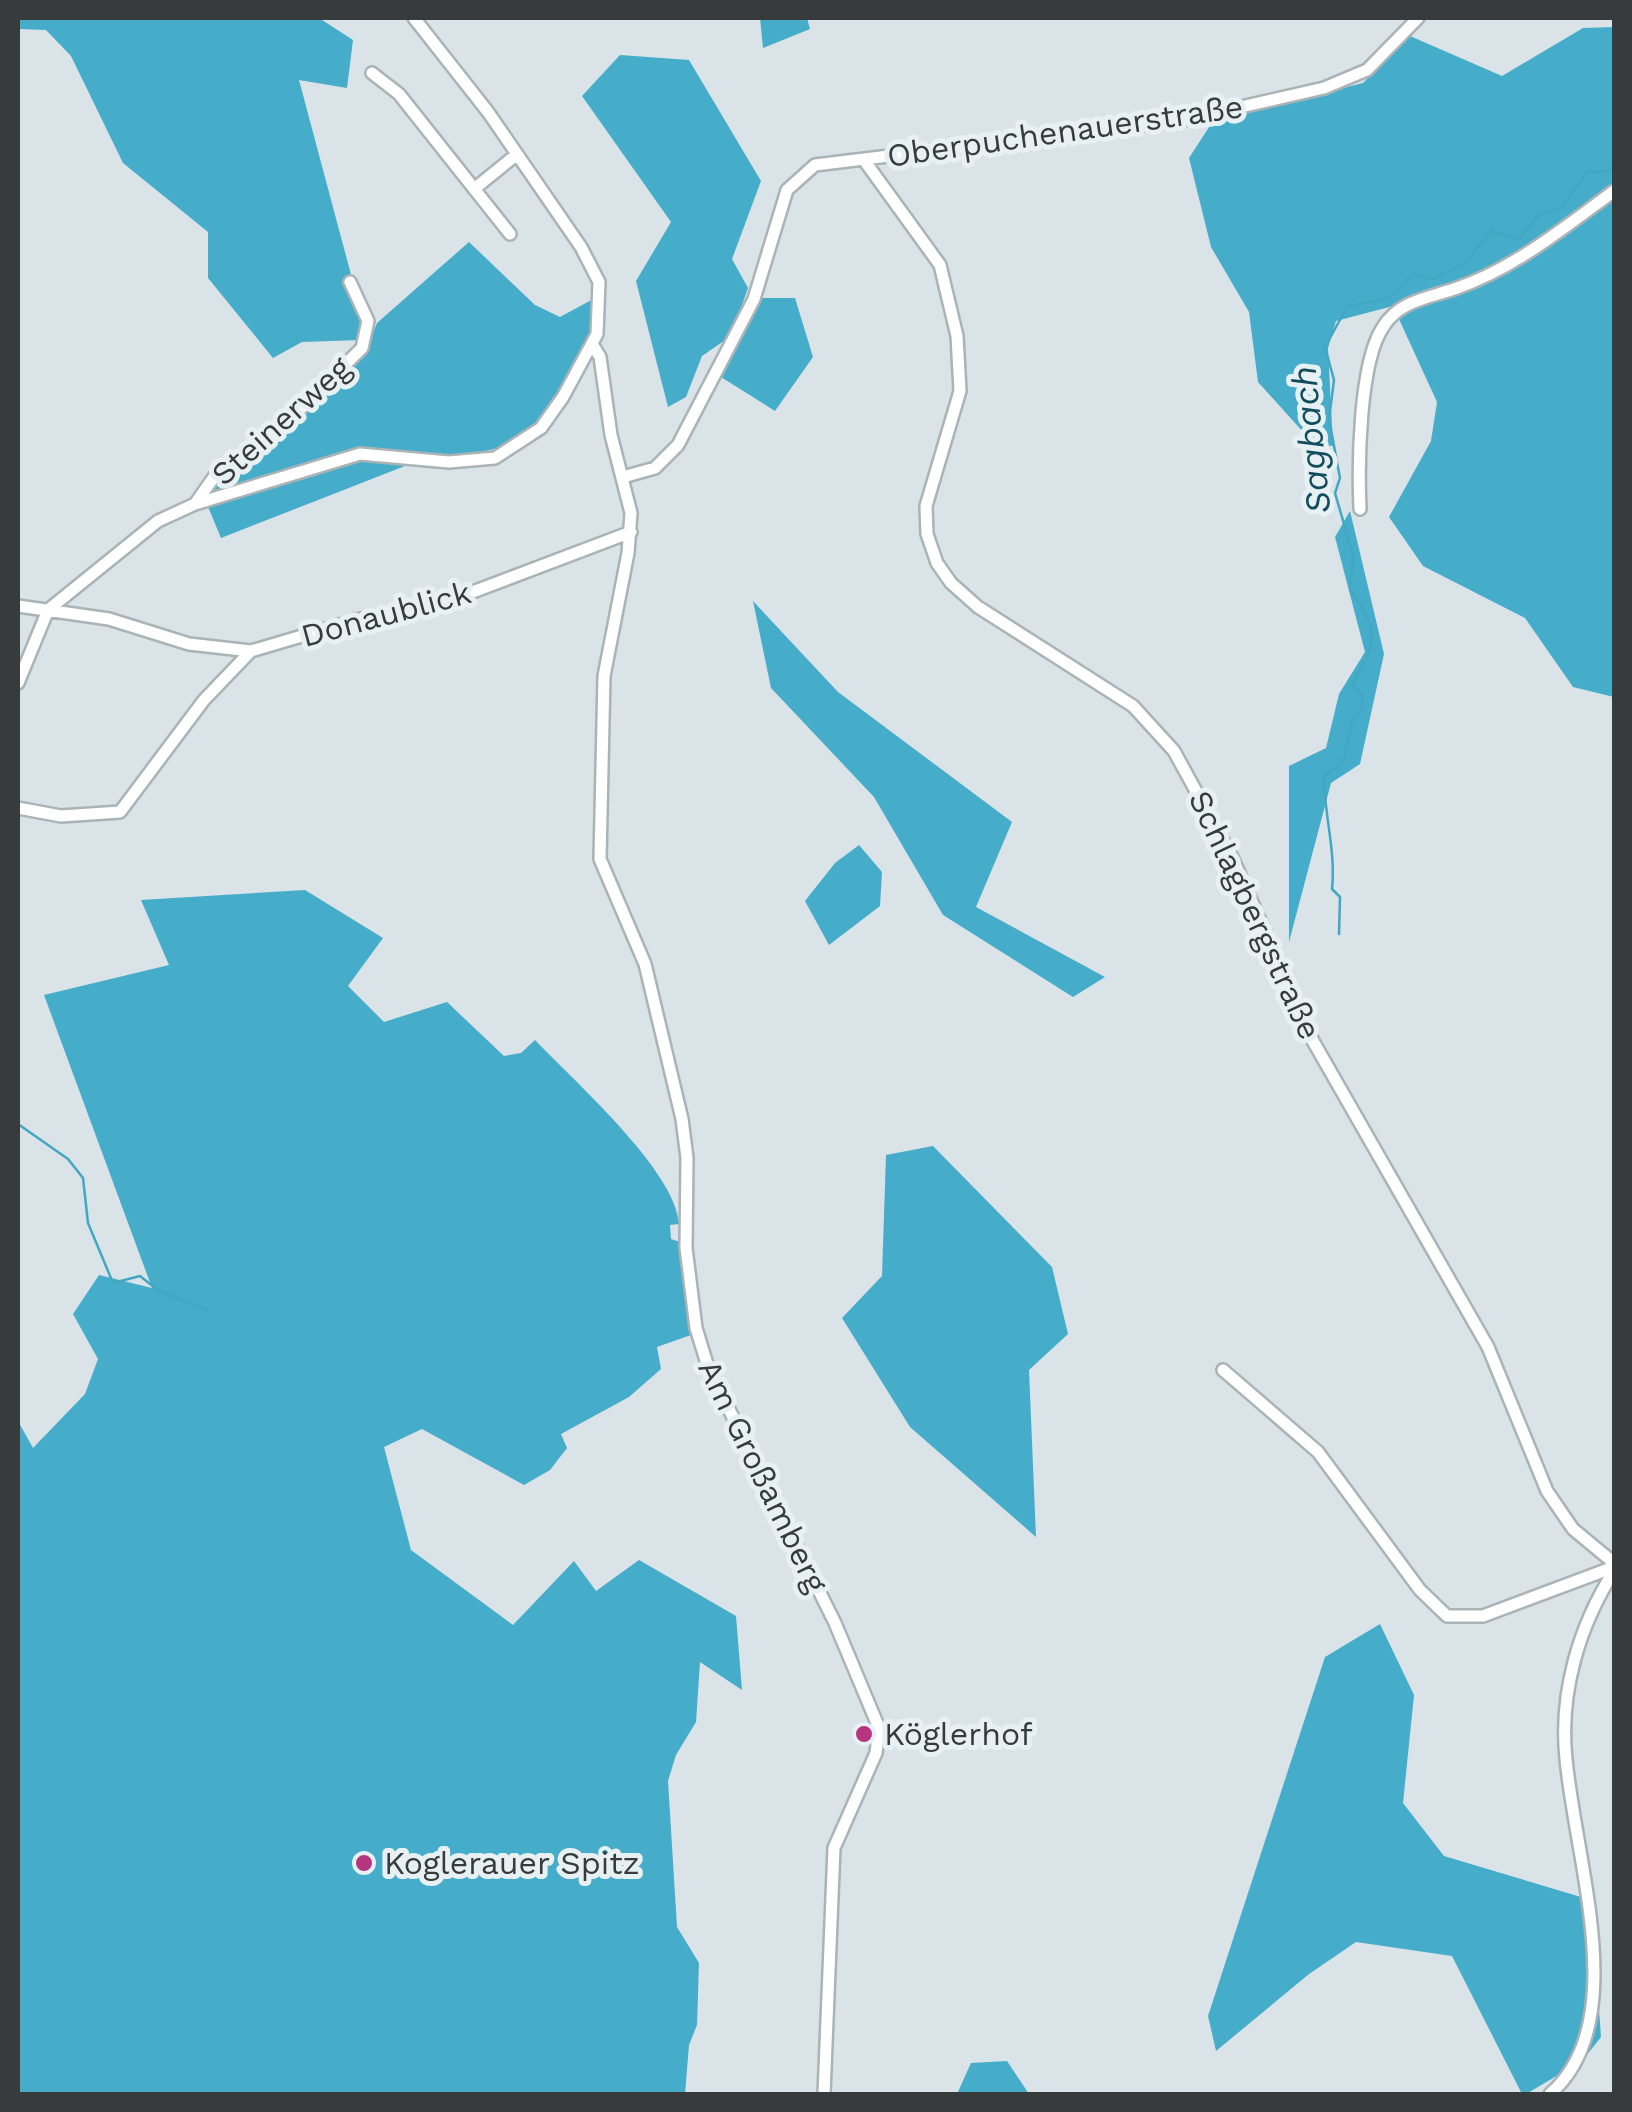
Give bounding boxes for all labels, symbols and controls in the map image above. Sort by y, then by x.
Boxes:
street label: Oberpuchenauerstraße [885,87,1245,175]
street label: Steinerweg [204,348,359,493]
water label: Sagbach [1282,364,1340,516]
street label: Donaublick [297,573,475,655]
street label: Schlagbergstraße [1181,785,1329,1045]
street label: Am Großamberg [690,1354,836,1599]
place label: Köglerhof [884,1715,1033,1753]
marker: Köglerhof [853,1723,875,1745]
place label: Koglerauer Spitz [384,1844,640,1882]
marker: Koglerauer Spitz [353,1852,375,1874]

